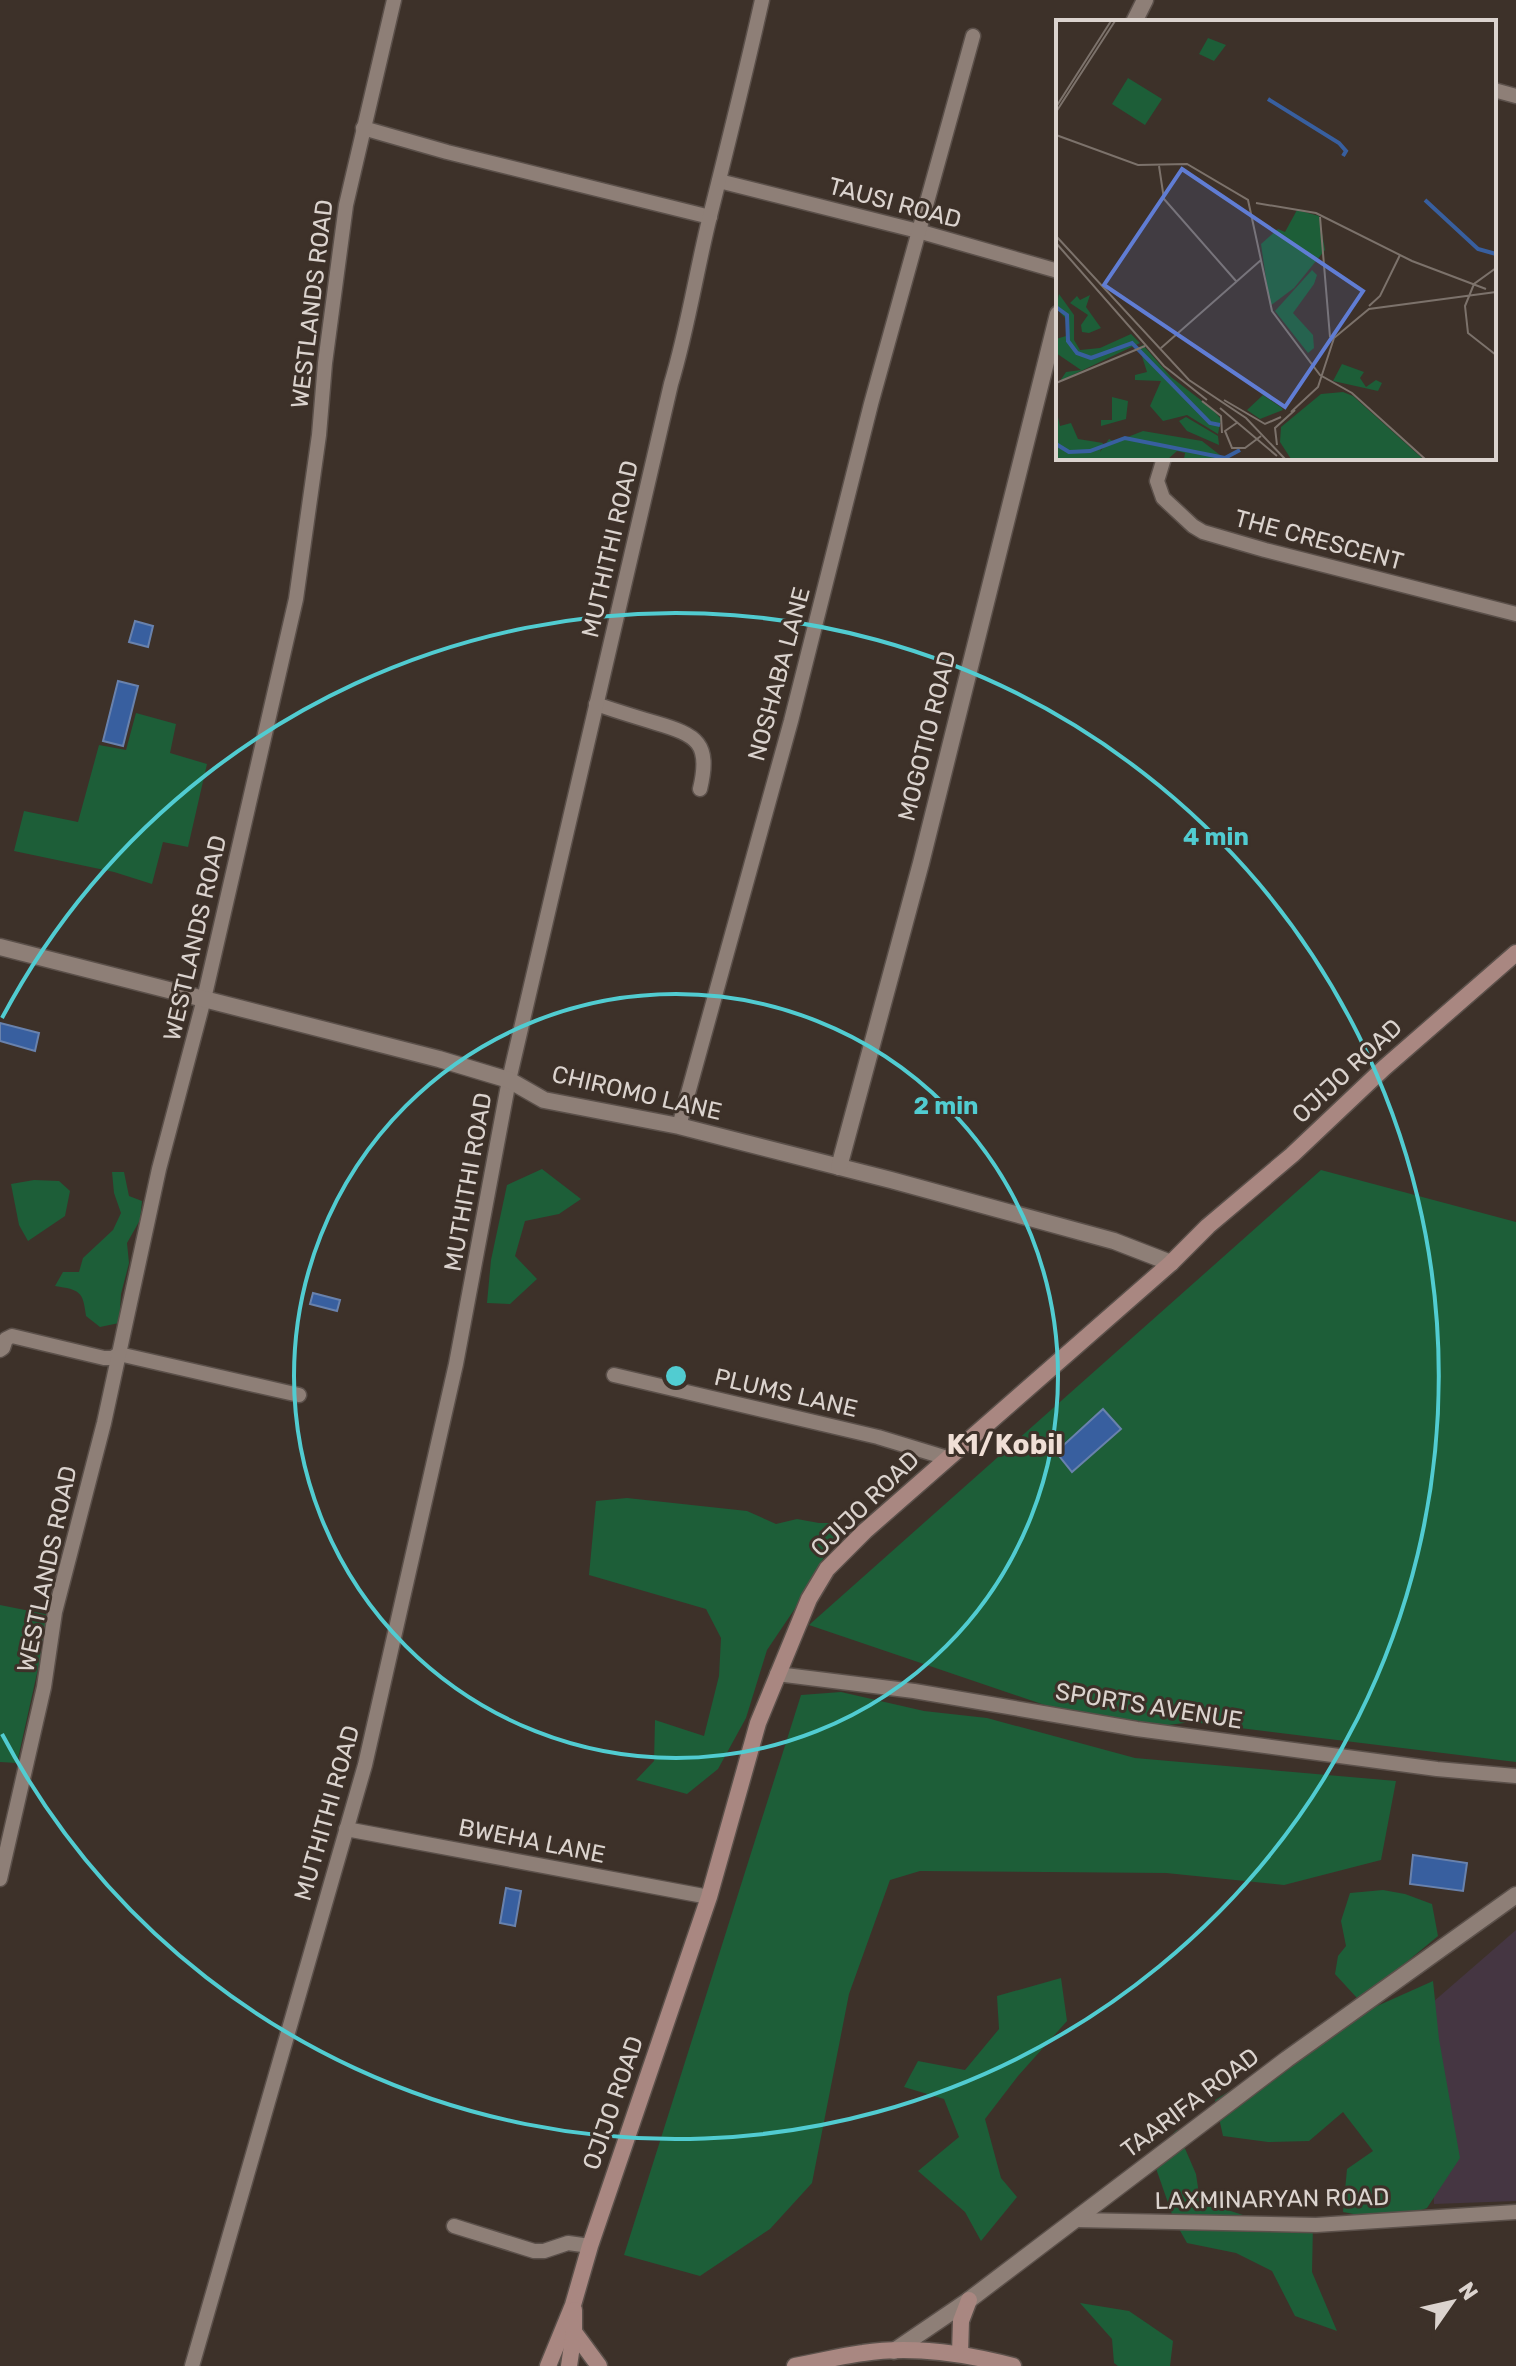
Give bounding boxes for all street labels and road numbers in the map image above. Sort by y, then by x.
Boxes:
street label: TAUSI ROAD [826,172,964,234]
street label: WESTLANDS ROAD [285,198,339,410]
street label: MUTHITHI ROAD [576,458,644,640]
street label: THE CRESCENT [1231,504,1407,576]
street label: NOSHABA LANE [742,584,816,764]
street label: MOGOTIO ROAD [892,648,962,824]
street label: WESTLANDS ROAD [158,832,232,1044]
street label: OJIJO ROAD [1286,1013,1408,1129]
street label: CHIROMO LANE [549,1060,725,1126]
street label: MUTHITHI ROAD [438,1090,498,1274]
street label: PLUMS LANE [712,1363,860,1423]
street label: OJIJO ROAD [805,1445,925,1563]
street label: WESTLANDS ROAD [11,1463,83,1675]
street label: SPORTS AVENUE [1053,1677,1245,1735]
street label: MUTHITHI ROAD [289,1722,365,1904]
street label: BWEHA LANE [456,1813,608,1869]
street label: OJIJO ROAD [577,2032,649,2174]
street label: TAARIFA ROAD [1116,2042,1264,2164]
street label: LAXMINARYAN ROAD [1154,2183,1390,2215]

